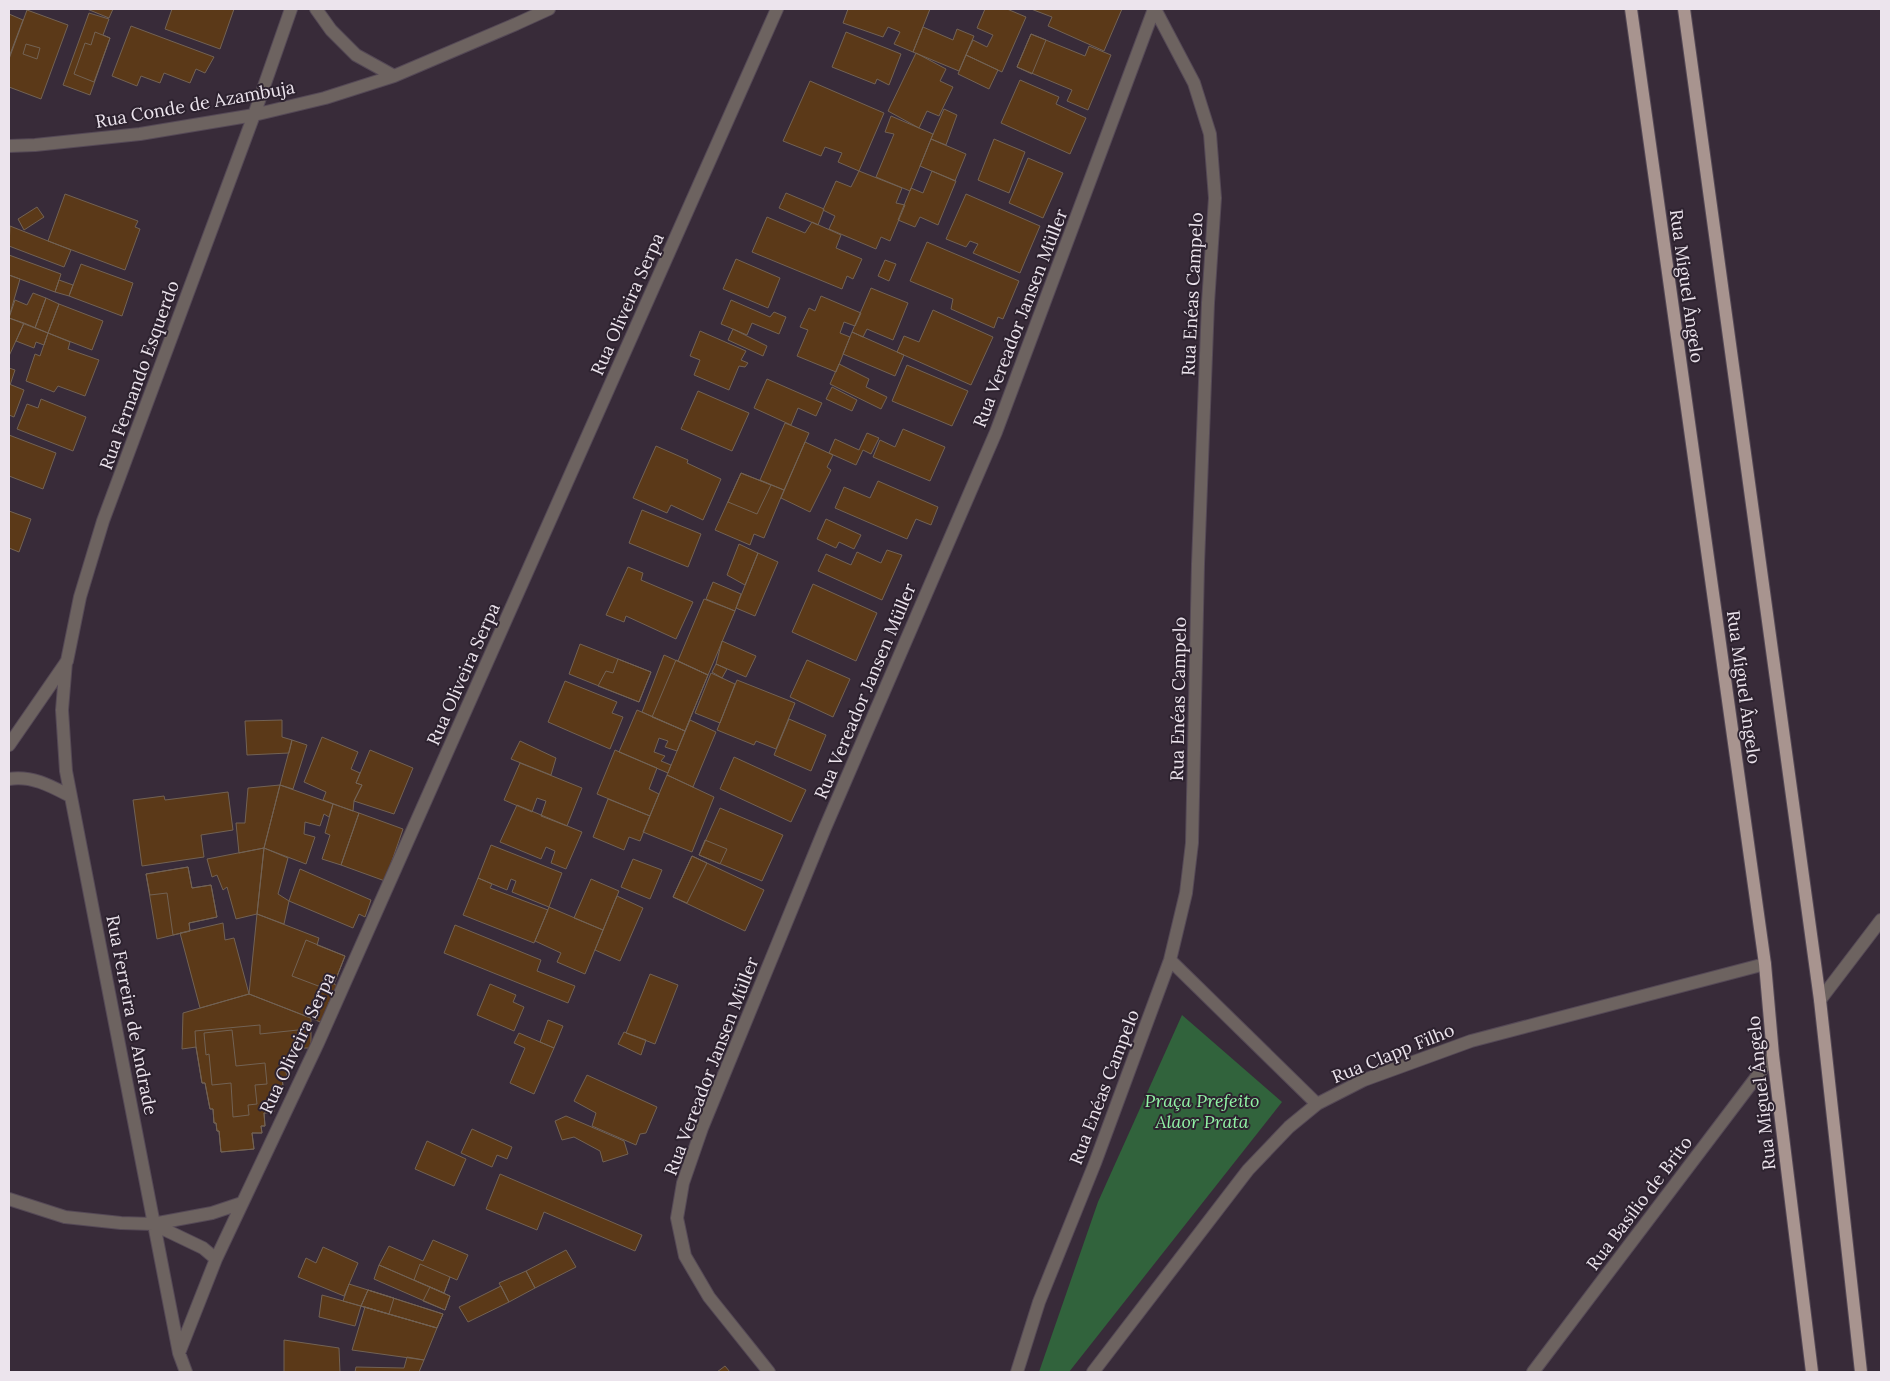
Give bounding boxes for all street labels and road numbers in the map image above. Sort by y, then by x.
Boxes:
street label: Rua Conde de Azambuja [93,75,297,133]
street label: Rua Vereador Jansen Müller [968,205,1072,431]
street label: Rua Miguel Ângelo [1665,208,1709,364]
street label: Rua Enéas Campelo [1176,211,1208,377]
street label: Rua Oliveira Serpa [585,229,669,379]
street label: Rua Fernando Esquerdo [94,277,184,473]
street label: Rua Vereador Jansen Müller [809,579,921,802]
street label: Rua Oliveira Serpa [421,599,505,749]
street label: Rua Miguel Ângelo [1722,609,1766,765]
street label: Rua Enéas Campelo [1165,617,1191,781]
street label: Rua Ferreira de Andrade [101,913,163,1117]
street label: Rua Vereador Jansen Müller [659,953,763,1179]
street label: Rua Oliveira Serpa [254,969,340,1117]
street label: Rua Enéas Campelo [1064,1006,1144,1168]
street label: Rua Miguel Ângelo [1741,1015,1781,1171]
street label: Rua Clapp Filho [1328,1018,1458,1088]
street label: Rua Basílio de Brito [1581,1131,1697,1275]

